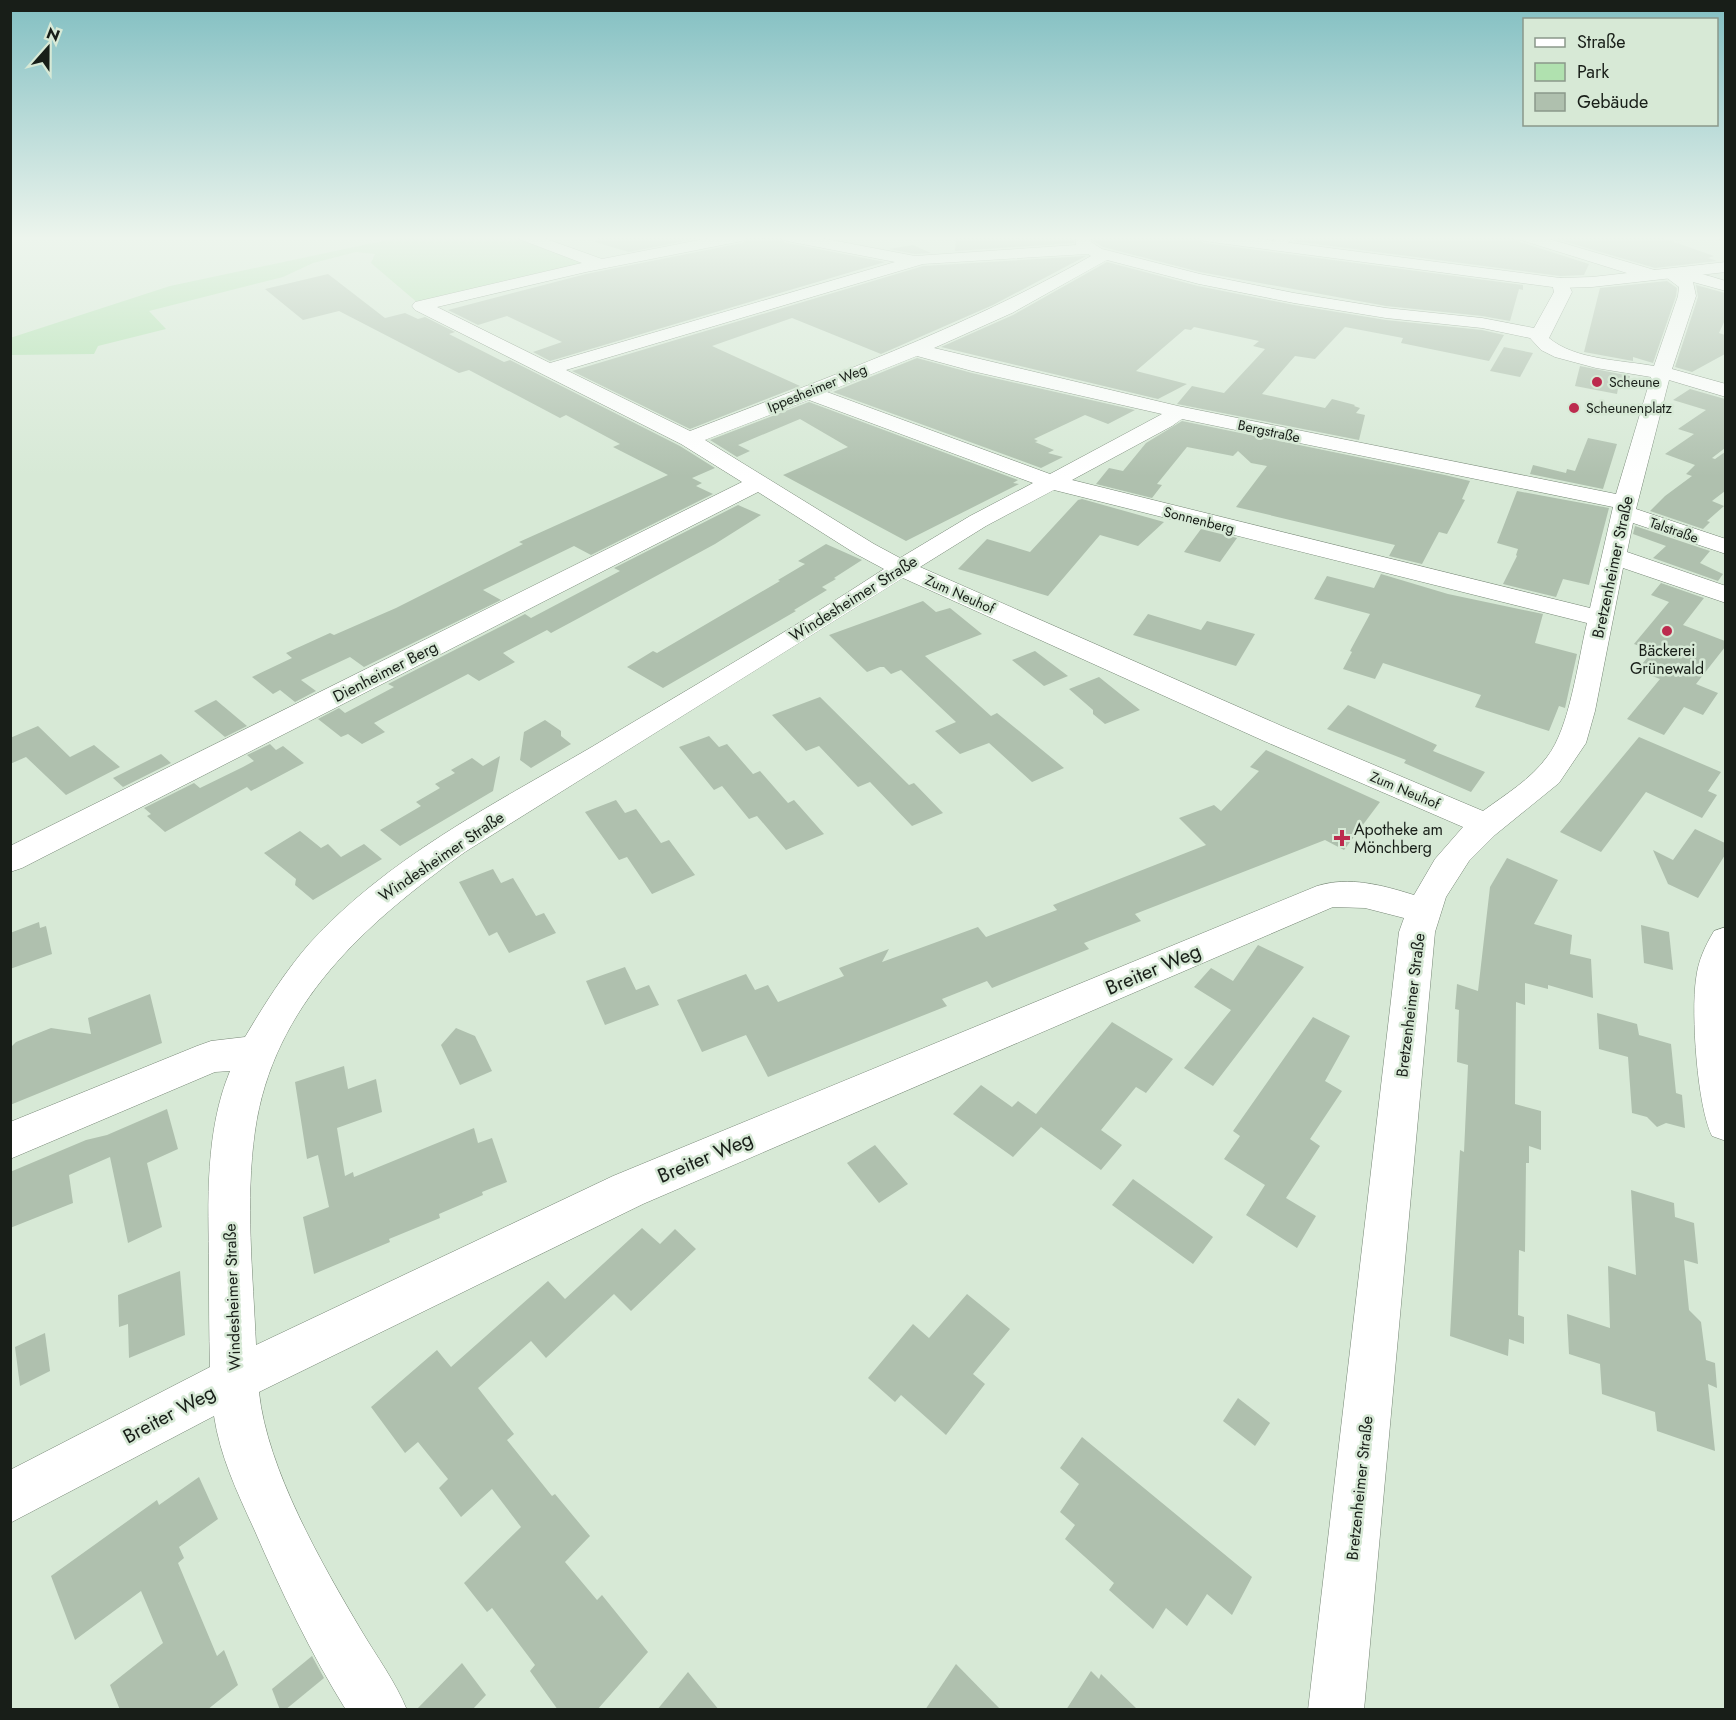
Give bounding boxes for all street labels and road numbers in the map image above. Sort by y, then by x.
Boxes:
street label: Ippesheimer Weg [764,359,870,417]
street label: Bergstraße [1236,415,1302,447]
street label: Bretzenheimer Straße [1586,494,1639,640]
street label: Sonnenberg [1161,502,1237,538]
street label: Talstraße [1647,512,1701,548]
street label: Windesheimer Straße [785,550,922,647]
street label: Zum Neuhof [922,570,999,619]
street label: Dienheimer Berg [329,635,442,708]
street label: Zum Neuhof [1367,766,1444,814]
street label: Windesheimer Straße [374,806,509,907]
street label: Bretzenheimer Straße [1390,932,1431,1078]
street label: Breiter Weg [1101,936,1205,1003]
street label: Breiter Weg [653,1124,757,1191]
street label: Windesheimer Straße [218,1223,247,1371]
street label: Breiter Weg [118,1378,221,1451]
street label: Bretzenheimer Straße [1340,1415,1379,1561]

